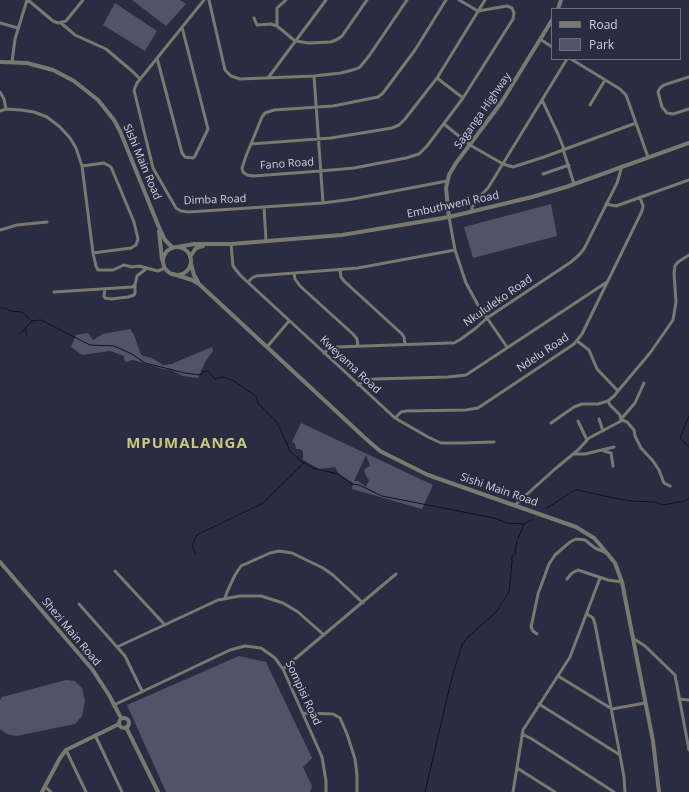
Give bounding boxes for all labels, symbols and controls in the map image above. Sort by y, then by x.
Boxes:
legend [551,8,681,60]
text: Road [589,16,618,33]
text: Park [589,36,614,53]
street label: Saganga Highway [452,70,514,152]
street label: Sishi Main Road [120,122,164,202]
street label: Fano Road [259,156,315,172]
street label: Embuthweni Road [406,189,500,221]
street label: Dimba Road [183,192,247,208]
street label: Nkululeko Road [461,272,535,330]
street label: Ndelu Road [515,331,571,375]
street label: Kweyama Road [317,333,383,397]
district label: MPUMALANGA [126,435,248,453]
street label: Sishi Main Road [459,471,539,509]
street label: Shezi Main Road [39,595,103,669]
street label: Sompisi Road [282,659,324,727]

